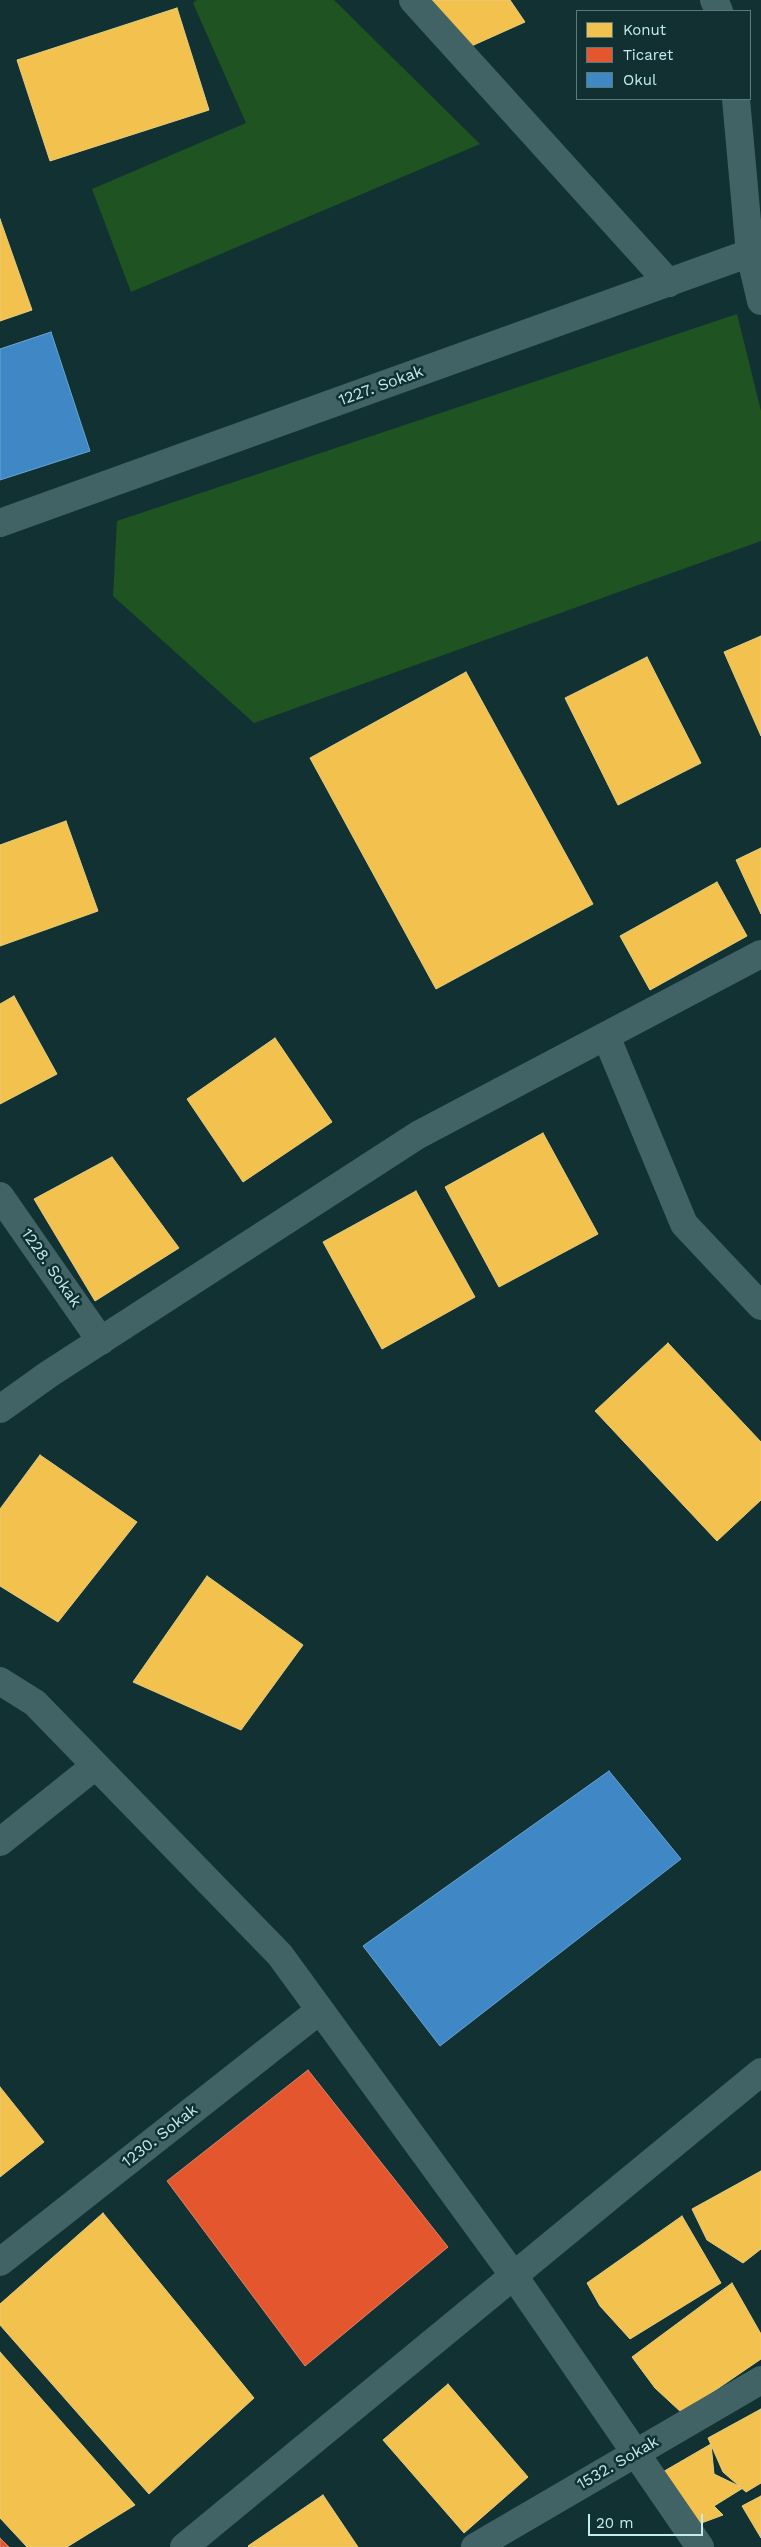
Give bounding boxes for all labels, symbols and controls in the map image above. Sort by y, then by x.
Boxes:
legend [576,10,751,100]
text: Konut [623,21,666,39]
text: Ticaret [623,46,673,64]
text: Okul [623,71,657,89]
street label: 1227. Sokak [336,362,426,410]
street label: 1228. Sokak [17,1225,85,1311]
street label: 1230. Sokak [118,2100,202,2172]
street label: 1532. Sokak [574,2432,662,2494]
scale bar [591,2504,706,2536]
text: 20 m [596,2514,634,2532]

